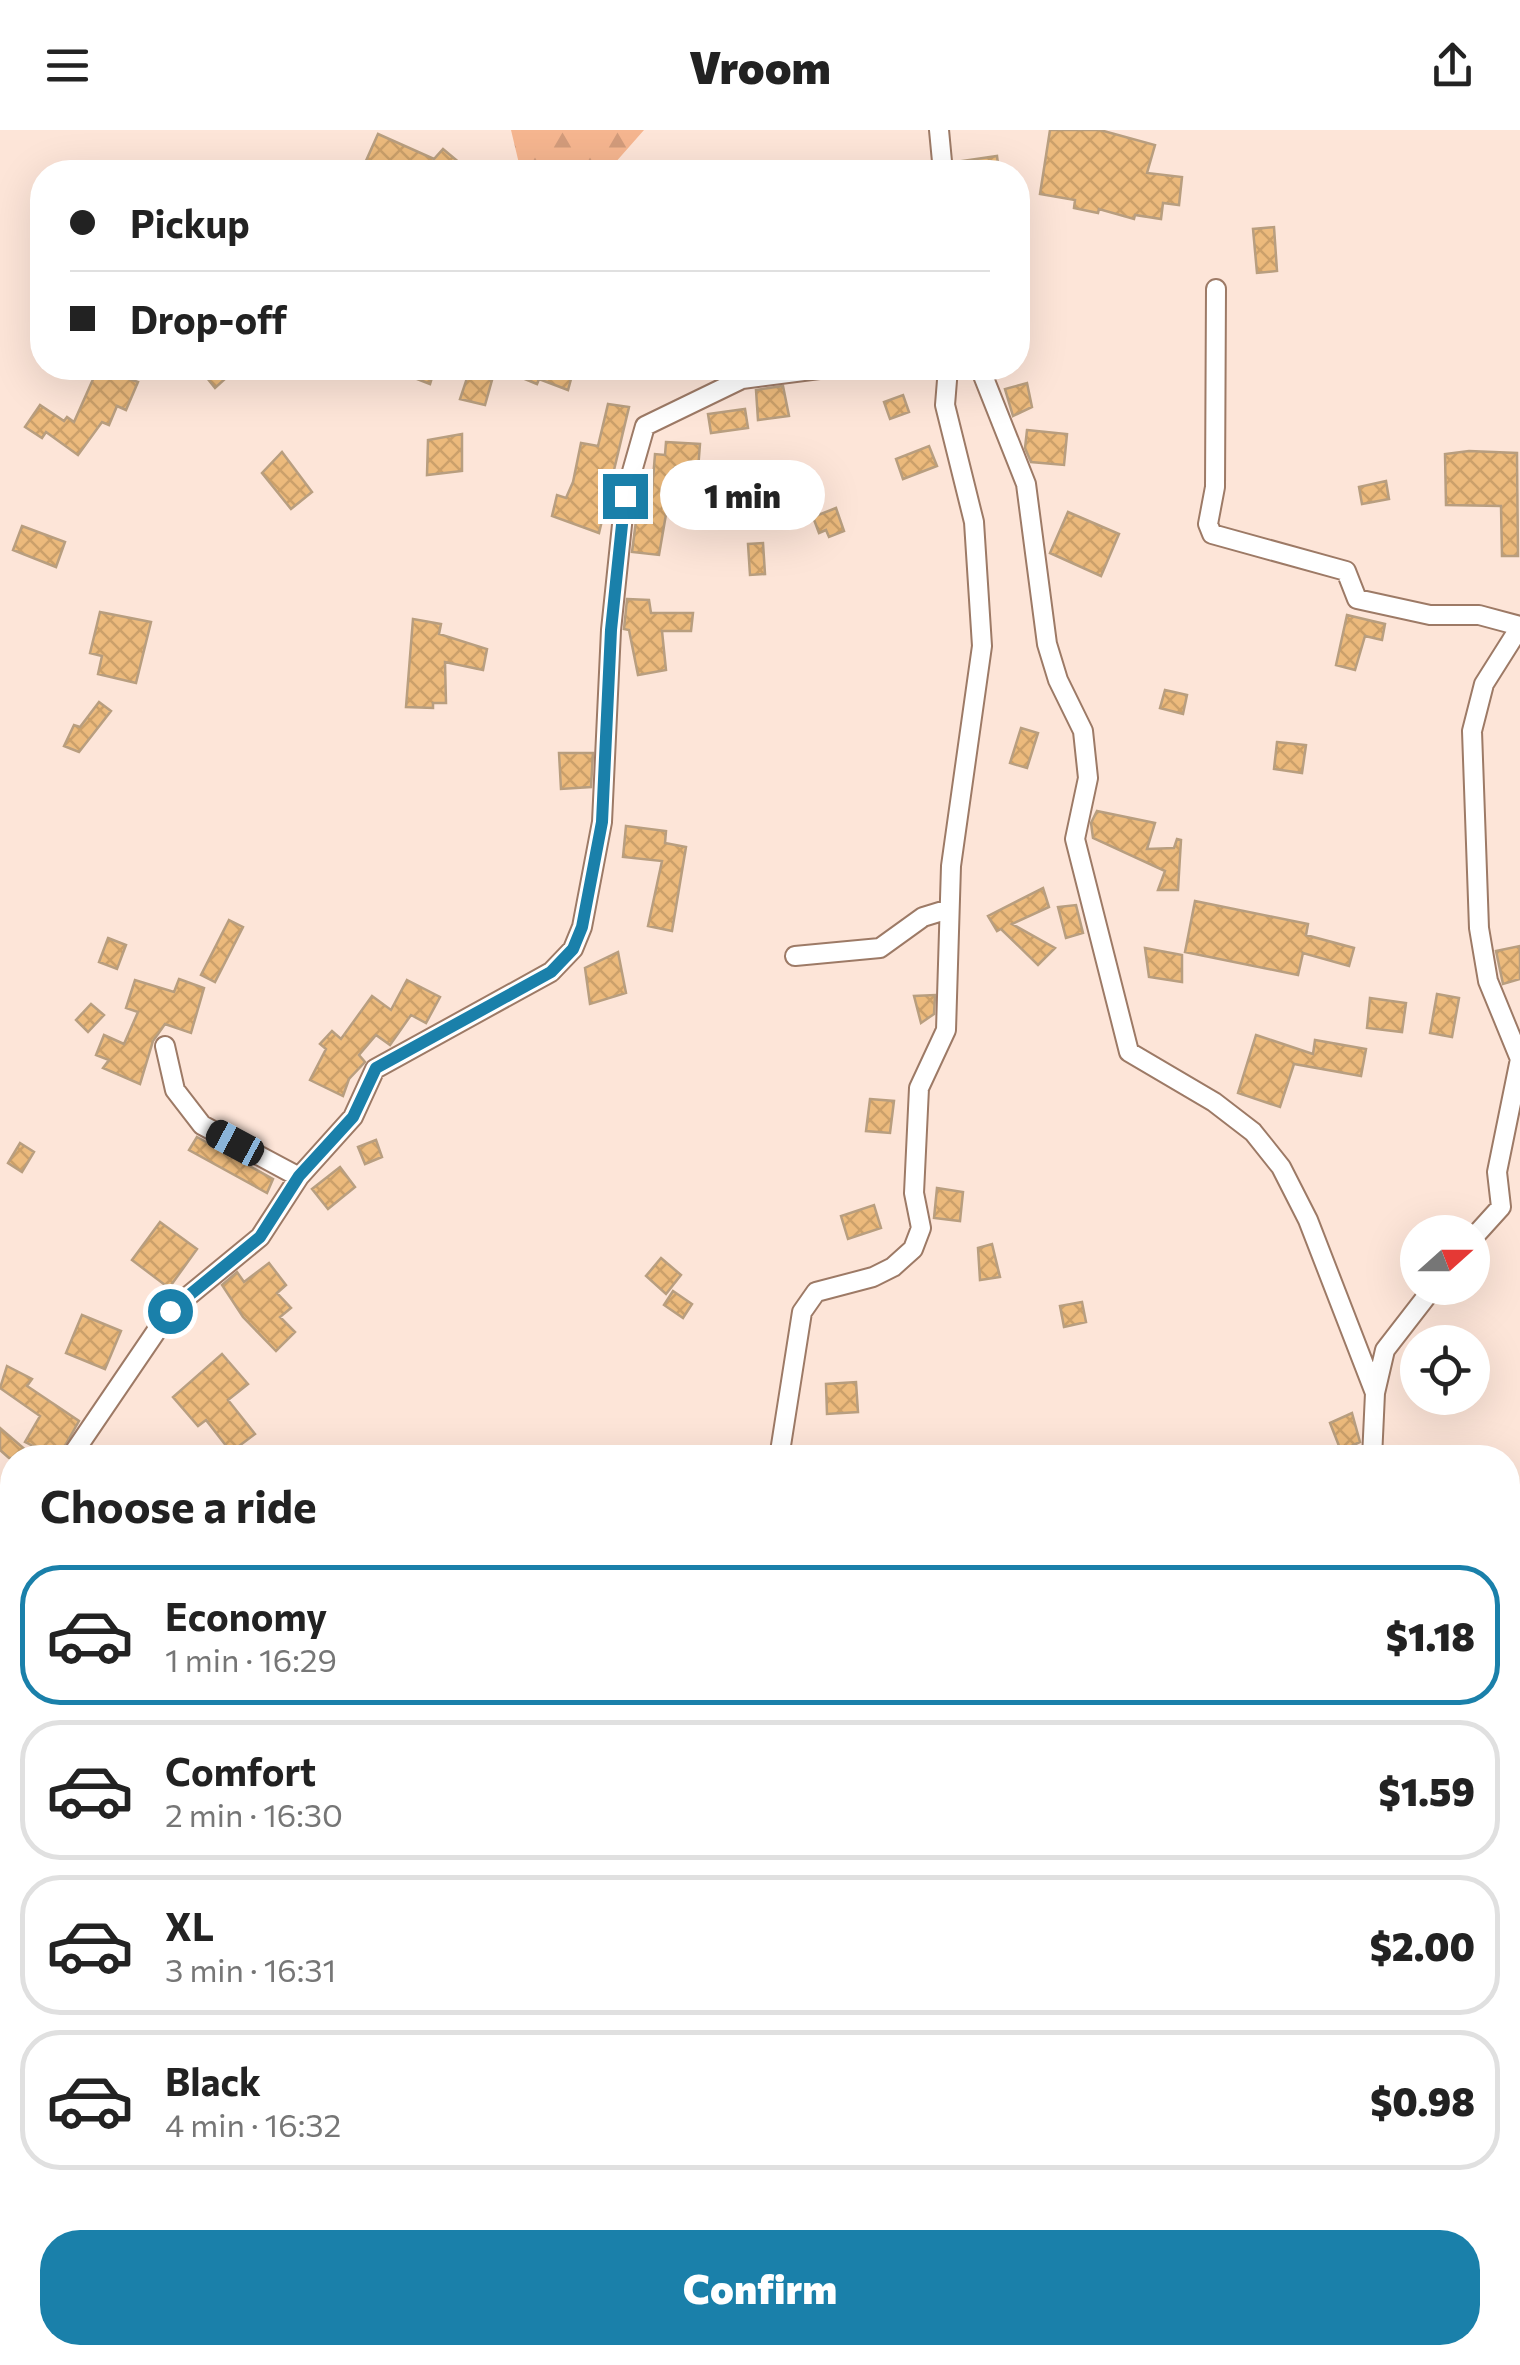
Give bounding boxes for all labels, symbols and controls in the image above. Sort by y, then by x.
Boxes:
icon: menu [40,38,95,93]
text: Vroom [689,38,831,93]
icon: share [1425,38,1480,93]
text: Pickup [130,199,250,246]
text: Drop-off [130,295,287,342]
callout: 1 min [660,461,825,531]
route end [603,474,648,519]
text: 1 min [704,475,781,515]
car [201,1116,269,1170]
north arrow [1400,1215,1490,1305]
map controls [1400,1215,1490,1415]
route start [148,1289,193,1334]
button: locate [1400,1325,1490,1415]
text: Choose a ride [40,1477,317,1532]
icon: car [45,1590,135,1680]
text: Economy [165,1592,327,1639]
text: $1.18 [1386,1612,1475,1659]
text: 1 min · 16:29 [165,1639,337,1679]
icon: car [45,1745,135,1835]
text: Comfort [165,1747,316,1794]
text: $1.59 [1379,1767,1475,1814]
text: 2 min · 16:30 [165,1794,343,1834]
icon: car [45,1900,135,1990]
text: XL [165,1902,214,1949]
text: $2.00 [1370,1922,1475,1969]
text: 3 min · 16:31 [165,1949,336,1989]
icon: car [45,2055,135,2145]
text: Black [165,2057,261,2104]
text: $0.98 [1370,2077,1475,2124]
text: 4 min · 16:32 [165,2104,341,2144]
button: Confirm [40,2230,1480,2345]

